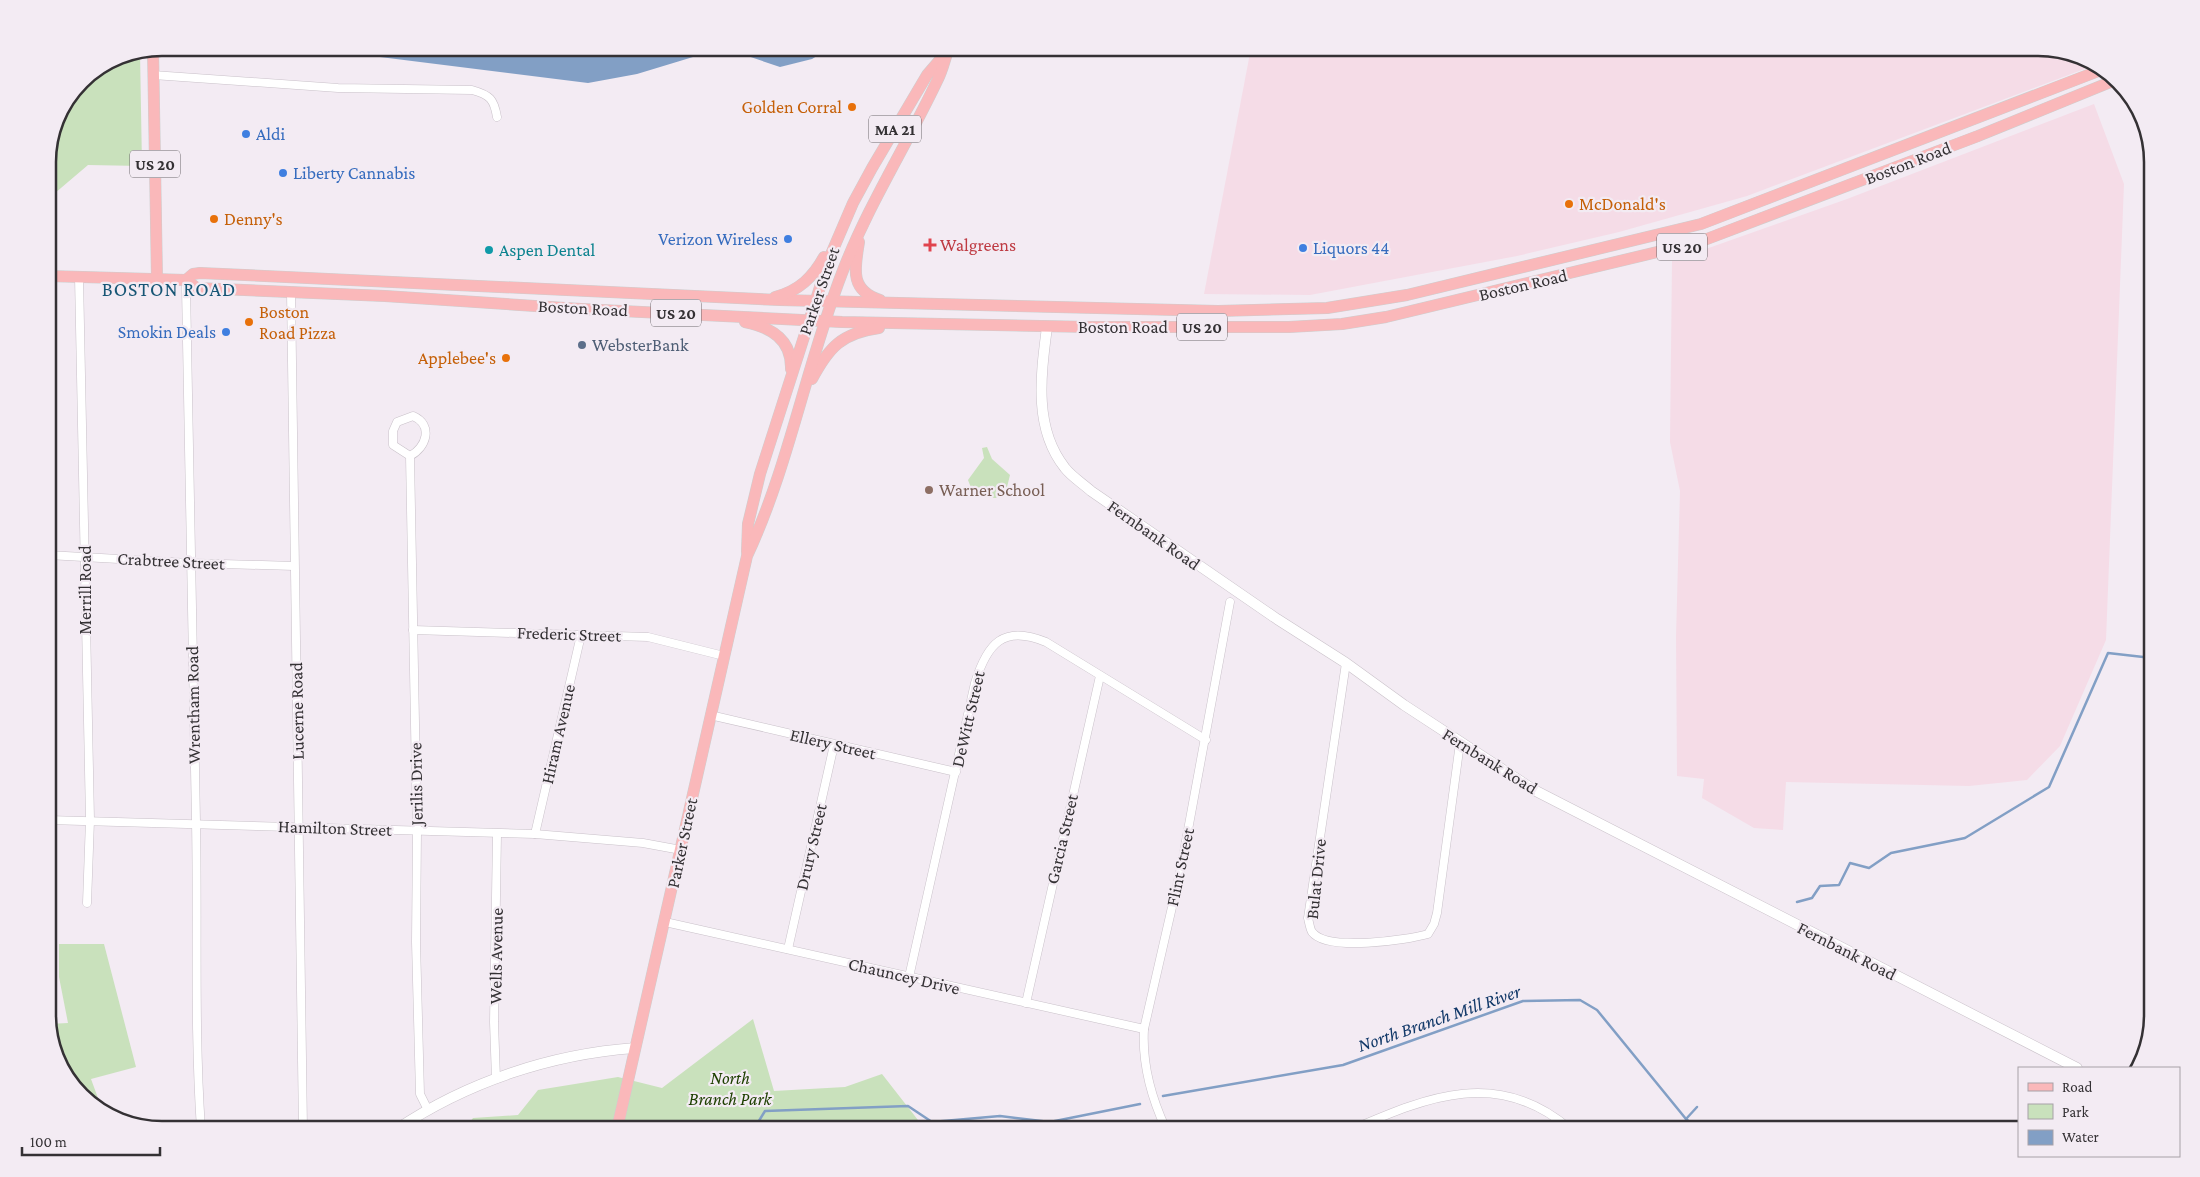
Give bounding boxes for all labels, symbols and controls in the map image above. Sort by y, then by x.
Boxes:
place label: Golden Corral [742,97,842,117]
marker: Golden Corral [846,101,858,113]
road number: MA 21 [869,116,921,142]
place label: Aldi [256,124,285,144]
marker: Aldi [240,128,252,140]
street label: Boston Road [1862,137,1954,188]
road number: US 20 [130,150,180,178]
place label: Liberty Cannabis [293,163,415,183]
marker: Liberty Cannabis [277,167,289,179]
place label: McDonald's [1579,194,1666,214]
marker: McDonald's [1563,198,1575,210]
place label: Denny's [224,209,283,229]
marker: Denny's [208,213,220,225]
place label: Verizon Wireless [658,229,778,249]
marker: Verizon Wireless [782,233,794,245]
road number: US 20 [1657,233,1707,260]
place label: Walgreens [940,235,1016,255]
place label: Liquors 44 [1313,238,1389,258]
marker: Walgreens [924,239,936,251]
place label: Aspen Dental [499,240,595,260]
marker: Liquors 44 [1297,242,1309,254]
street label: Parker Street [795,243,844,338]
marker: Aspen Dental [483,244,495,256]
street label: Boston Road [1477,265,1570,305]
district label: BOSTON ROAD [102,278,236,300]
street label: Boston Road [537,296,629,320]
road number: US 20 [651,300,701,326]
place label: Boston Road Pizza [259,302,336,343]
road number: US 20 [1177,314,1227,341]
marker: Boston Road Pizza [243,316,255,328]
street label: Boston Road [1078,317,1169,337]
place label: Smokin Deals [118,322,216,342]
marker: Smokin Deals [220,326,232,338]
place label: WebsterBank [592,335,689,355]
marker: WebsterBank [576,339,588,351]
place label: Applebee's [418,348,496,368]
marker: Applebee's [500,352,512,364]
place label: Warner School [939,480,1045,500]
marker: Warner School [923,484,935,496]
street label: Fernbank Road [1104,496,1204,575]
street label: Merrill Road [75,545,95,635]
street label: Crabtree Street [117,548,226,574]
street label: Frederic Street [517,622,622,646]
street label: Wrentham Road [182,645,204,764]
street label: Lucerne Road [286,662,308,760]
street label: DeWitt Street [947,668,989,769]
street label: Hiram Avenue [537,682,579,786]
street label: Ellery Street [788,724,879,764]
street label: Fernbank Road [1439,724,1542,798]
street label: Jerilis Drive [405,742,427,828]
street label: Garcia Street [1042,791,1082,886]
street label: Parker Street [663,795,702,890]
street label: Drury Street [791,801,831,892]
street label: Hamilton Street [278,816,393,840]
street label: Flint Street [1162,825,1198,908]
street label: Bulat Drive [1302,838,1330,920]
street label: Wells Avenue [485,907,507,1004]
street label: Fernbank Road [1794,918,1900,985]
street label: Chauncey Drive [846,953,962,999]
water label: North Branch Mill River [1355,980,1524,1056]
legend [2018,1067,2180,1157]
park label: North Branch Park [689,1068,773,1109]
text: Road [2062,1079,2093,1095]
text: Park [2062,1104,2089,1120]
scale bar [22,1124,160,1156]
text: Water [2062,1129,2099,1145]
text: 100 m [30,1134,67,1150]

